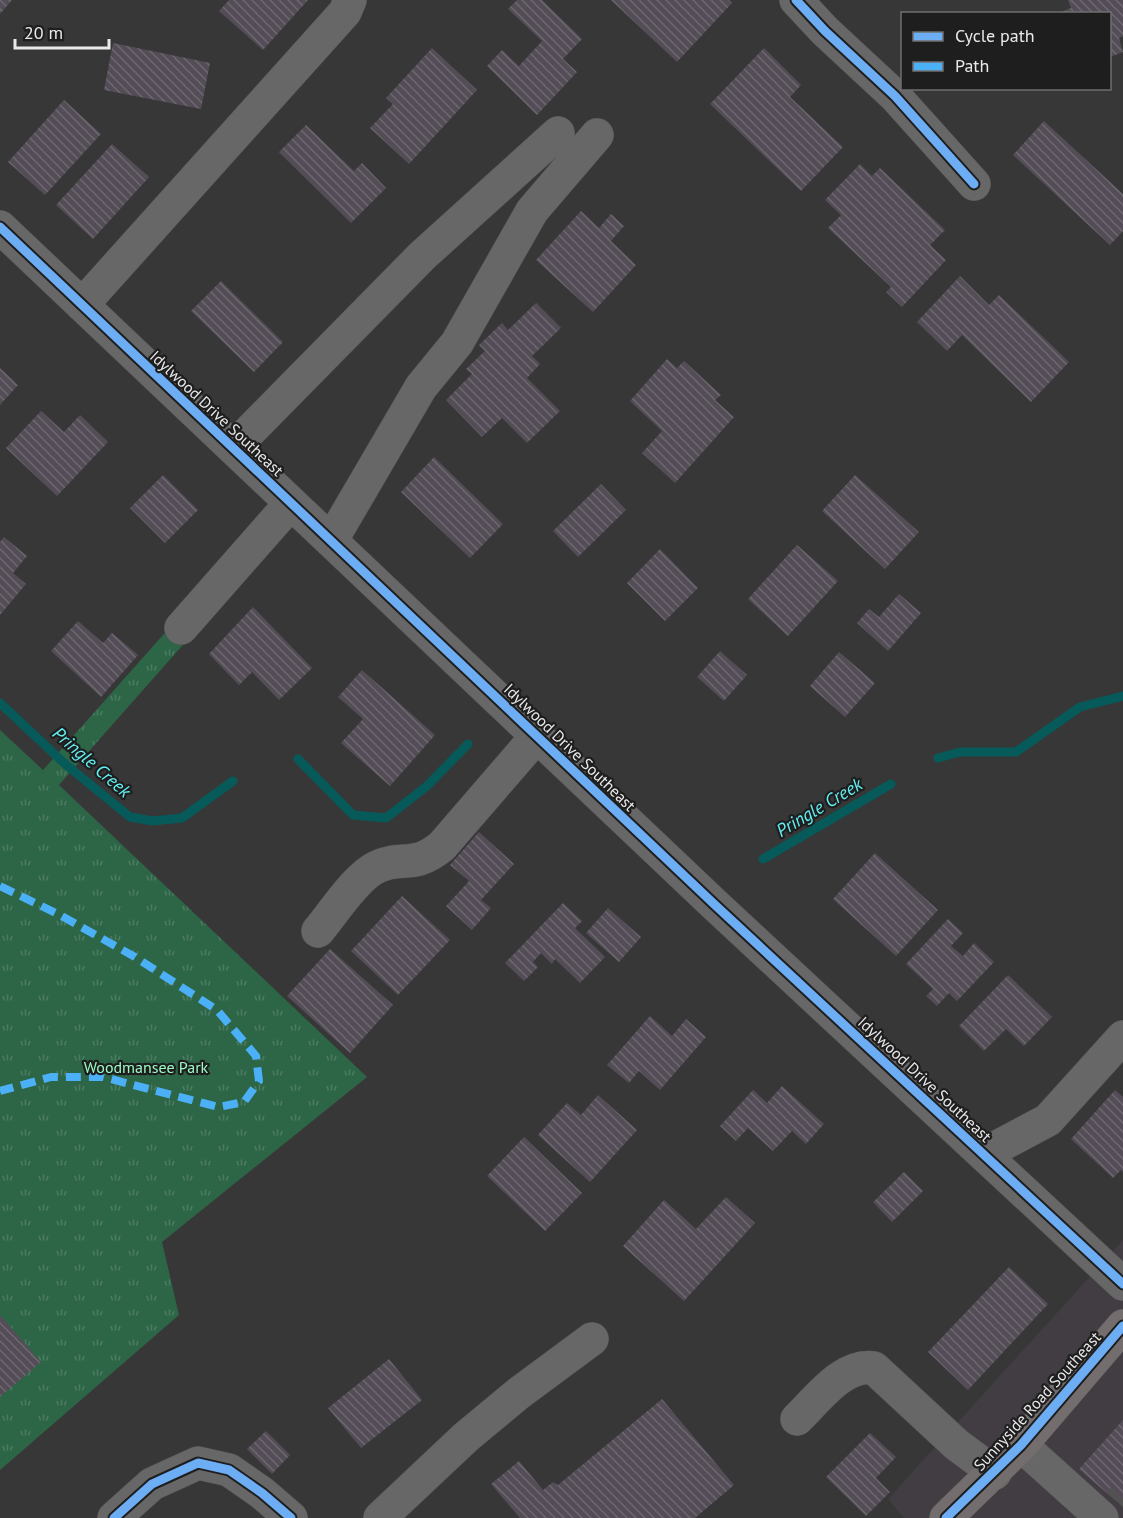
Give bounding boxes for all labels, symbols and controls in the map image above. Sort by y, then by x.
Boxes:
scale bar [15,12,110,50]
legend [901,12,1111,90]
text: 20 m [24,21,63,44]
text: Cycle path [955,24,1035,47]
text: Path [955,54,989,77]
street label: Idylwood Drive Southeast [146,346,288,480]
street label: Idylwood Drive Southeast [500,679,640,815]
water label: Pringle Creek [48,722,137,803]
water label: Pringle Creek [772,772,867,842]
street label: Idylwood Drive Southeast [854,1012,996,1146]
park label: Woodmansee Park [84,1057,209,1077]
street label: Sunnyside Road Southeast [969,1327,1105,1475]

